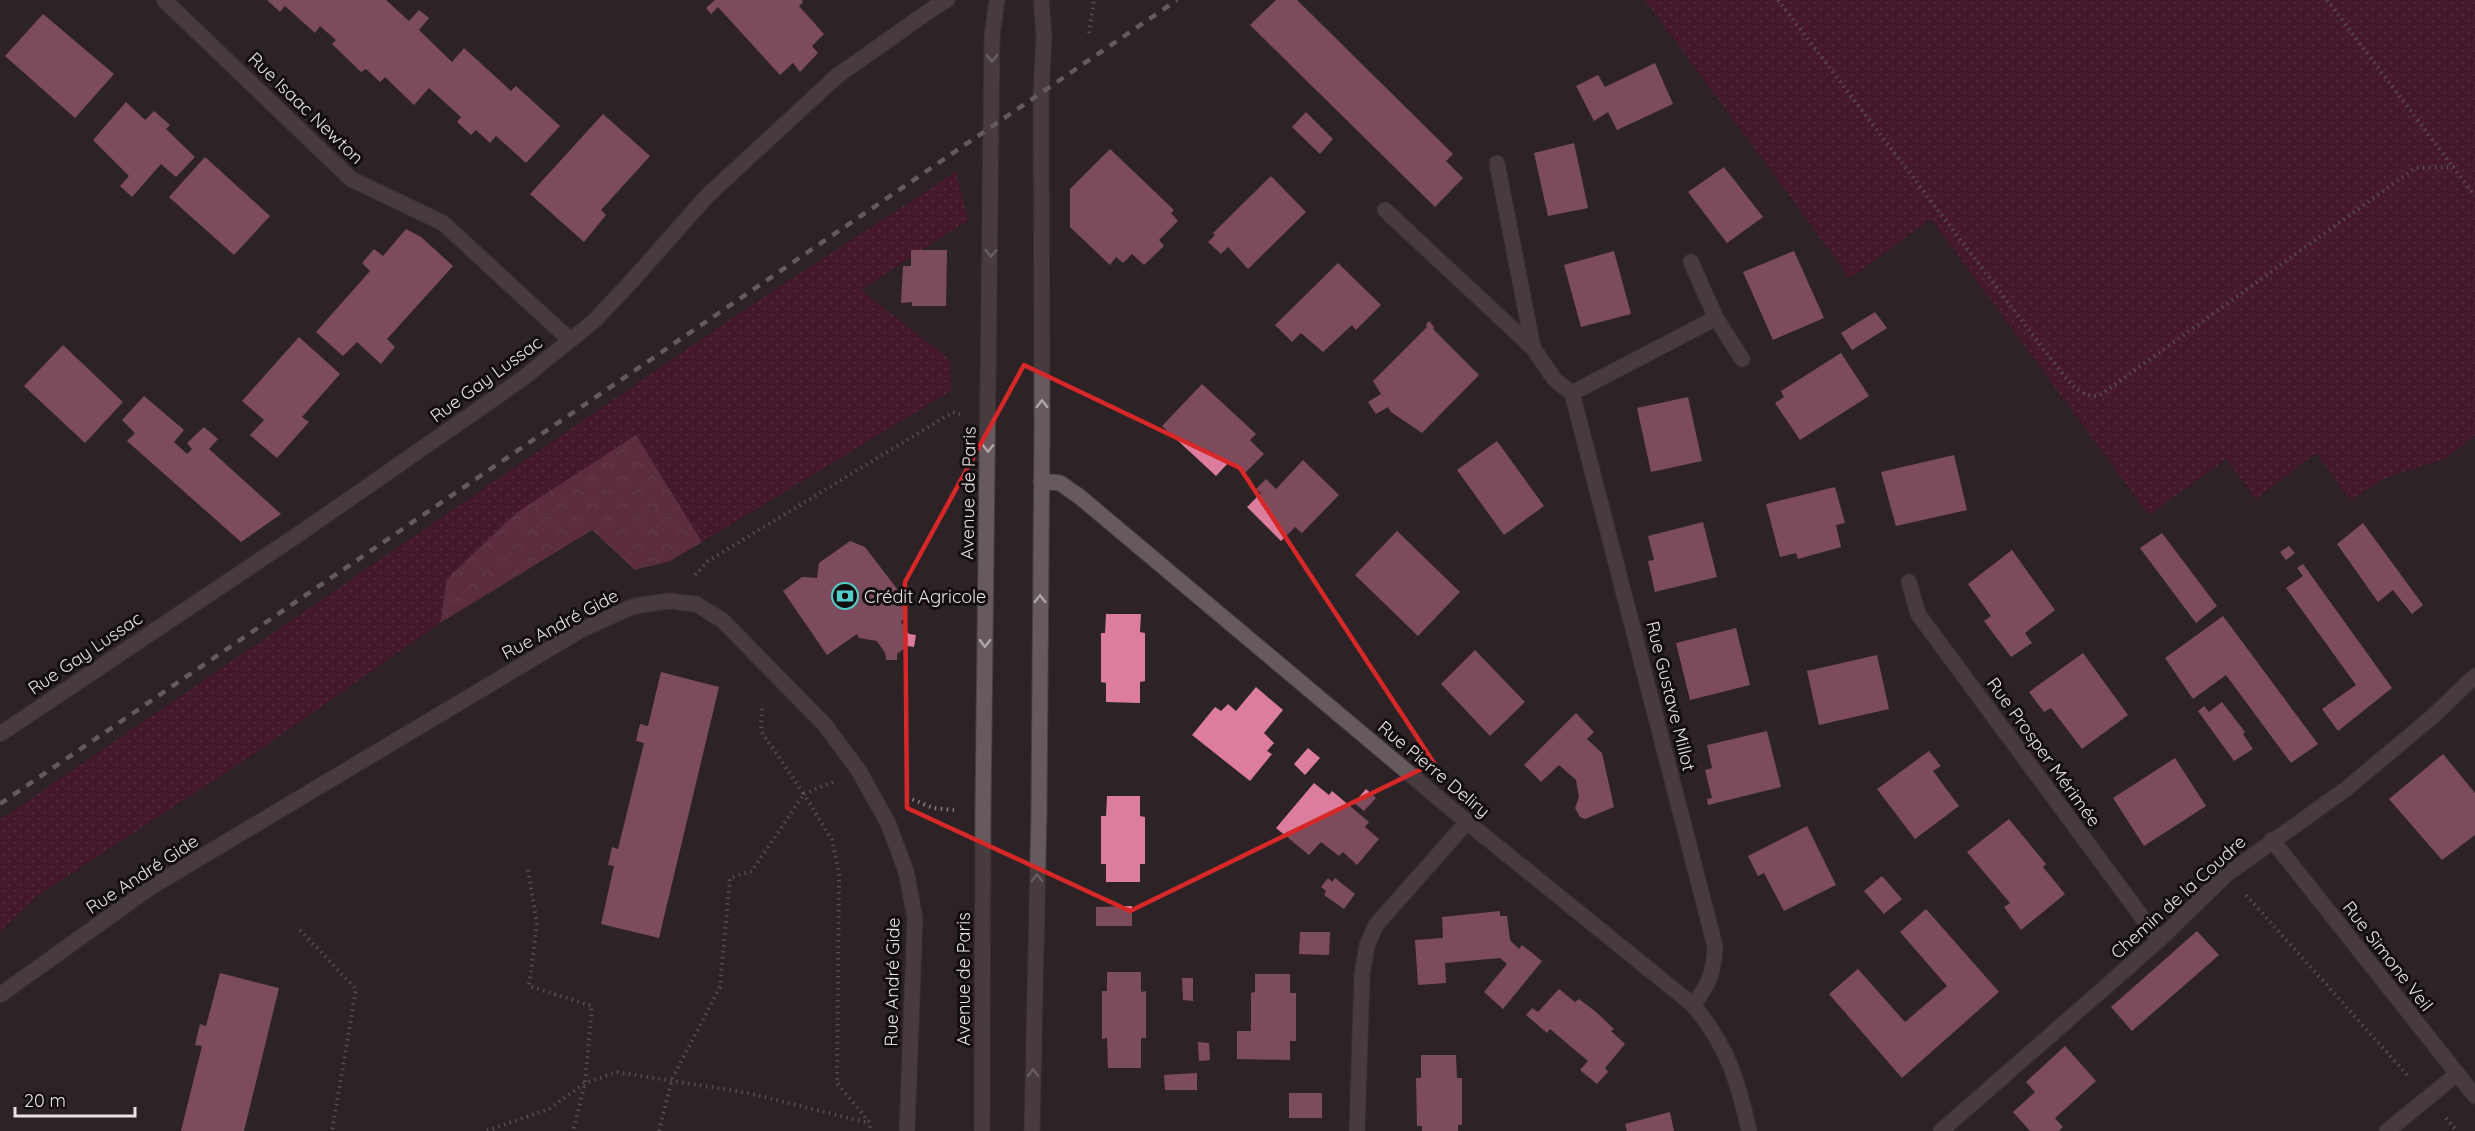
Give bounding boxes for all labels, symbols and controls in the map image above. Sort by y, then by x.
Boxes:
street label: Rue Isaac Newton [244,47,368,169]
one-way arrow [986,54,998,63]
one-way arrow [984,249,997,258]
street label: Rue Gay Lussac [425,331,547,427]
one-way arrow [1036,399,1048,408]
street label: Avenue de Paris [955,426,981,560]
one-way arrow [982,444,994,453]
bank icon: Crédit Agricole [830,581,860,611]
street label: Rue André Gide [498,584,622,664]
place label: Crédit Agricole [864,585,986,608]
one-way arrow [1034,594,1046,603]
street label: Rue Gay Lussac [23,606,147,700]
street label: Rue Gustave Millot [1641,619,1701,773]
one-way arrow [979,639,992,648]
street label: Rue Prosper Mérimée [1982,673,2106,831]
street label: Rue Pierre Deliry [1373,716,1495,822]
street label: Rue André Gide [82,829,202,919]
street label: Chemin de la Coudre [2106,830,2250,964]
one-way arrow [1031,873,1043,882]
street label: Rue Simone Veil [2338,896,2438,1016]
street label: Avenue de Paris [952,912,975,1046]
street label: Rue André Gide [879,917,905,1047]
one-way arrow [1027,1068,1039,1077]
scale bar [15,1080,135,1118]
text: 20 m [24,1089,66,1112]

